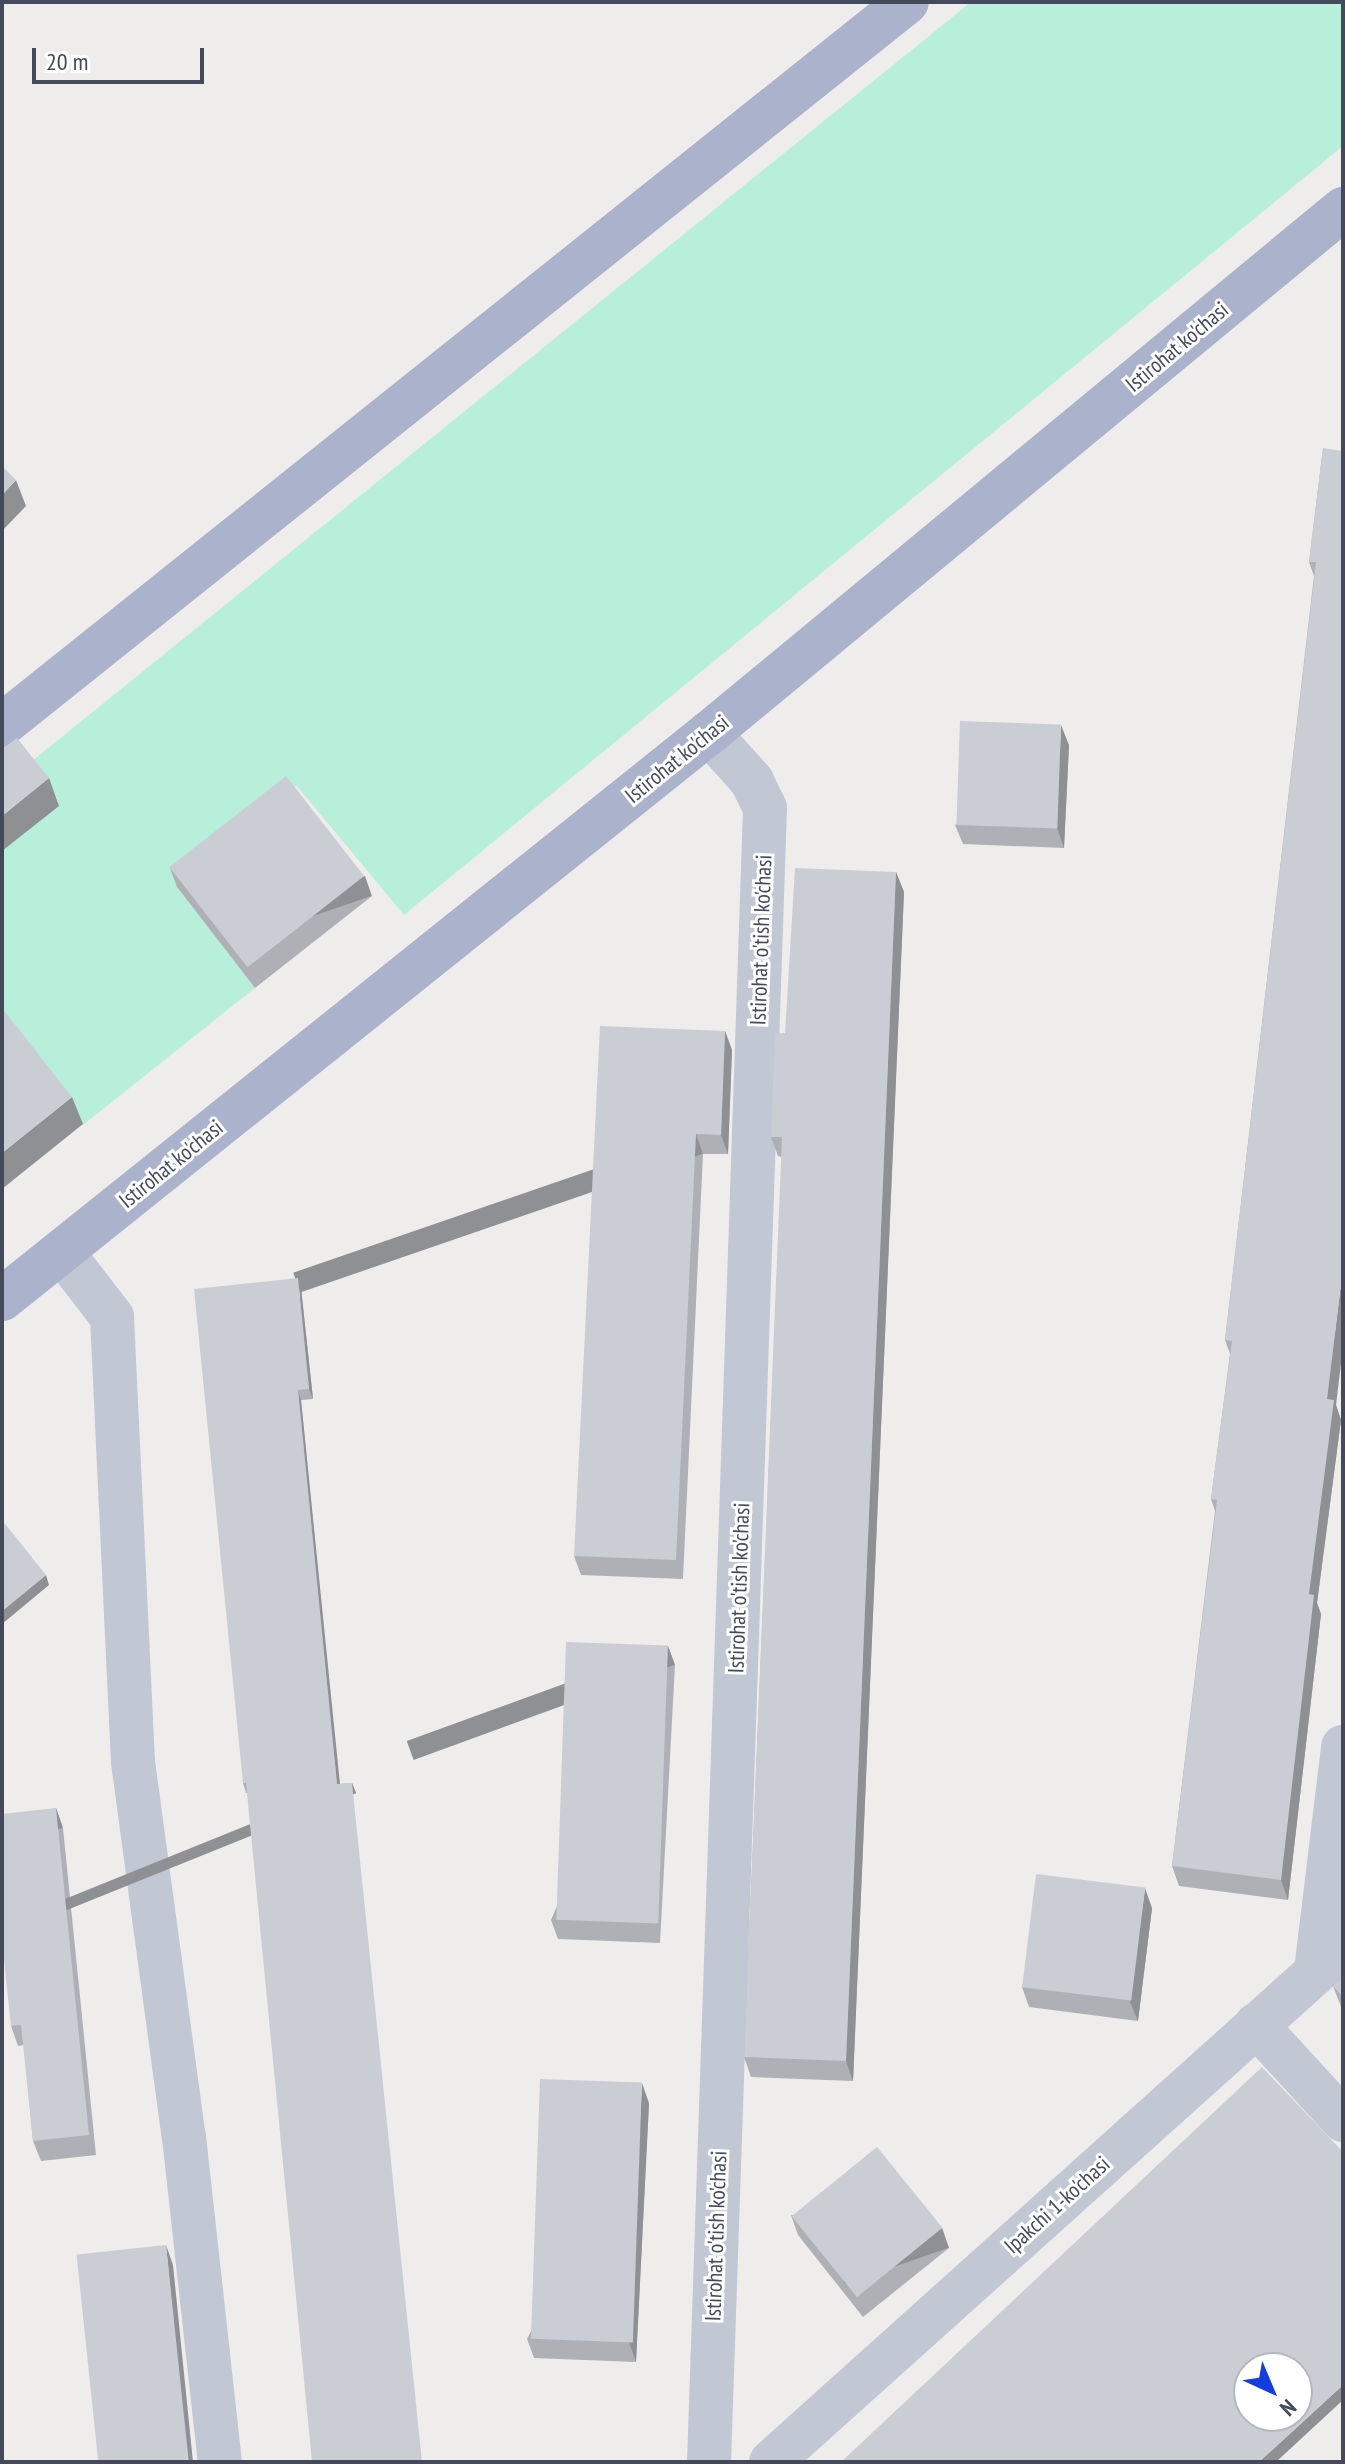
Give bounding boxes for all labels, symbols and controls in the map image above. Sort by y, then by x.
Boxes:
scale bar [36,32,208,82]
text: 20 m [46,46,88,77]
street label: Istirohat ko'chasi [1120,297,1234,397]
street label: Istirohat ko'chasi [620,709,734,809]
street label: Istirohat o'tish ko'chasi [745,854,777,1026]
street label: Istirohat ko'chasi [114,1114,228,1214]
street label: Istirohat o'tish ko'chasi [723,1502,755,1674]
street label: Istirohat o'tish ko'chasi [700,2150,732,2322]
street label: Ipakchi 1-ko'chasi [999,2151,1115,2259]
north arrow [1233,2352,1313,2432]
text: N [1274,2394,1302,2422]

